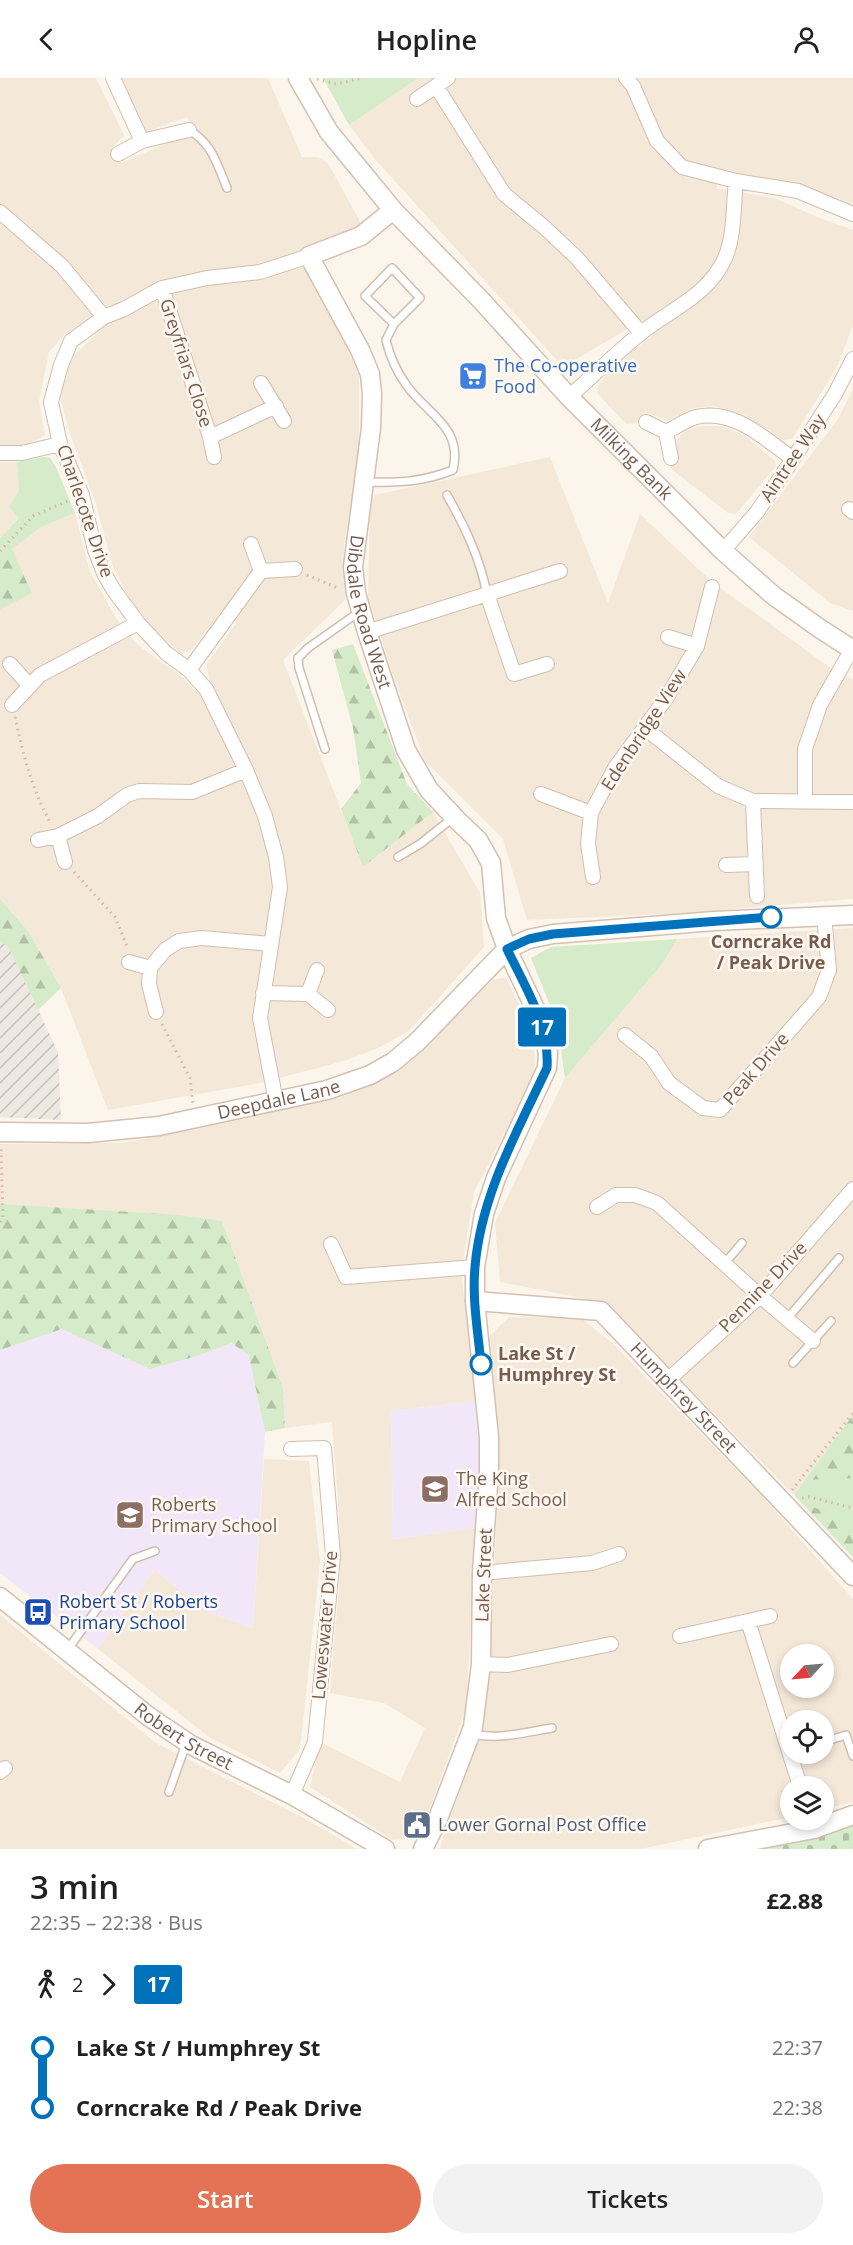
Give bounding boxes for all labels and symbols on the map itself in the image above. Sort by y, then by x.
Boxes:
street label: Greyfriars Close [155,295,219,430]
place label: The Co-operative Food [494,353,637,398]
supermarket icon: The Co-operative Food [457,360,489,392]
street label: Aintree Way [754,408,831,506]
street label: Milking Bank [586,412,679,505]
street label: Charlecote Drive [52,441,120,580]
street label: Dibdale Road West [342,533,398,692]
street label: Edenbridge View [595,664,691,795]
marker: Corncrake Rd / Peak Drive [760,906,782,928]
place label: Corncrake Rd / Peak Drive [711,929,831,974]
line badge: 17 [515,1008,569,1046]
street label: Peak Drive [717,1027,794,1110]
street label: Deepdale Lane [215,1073,343,1124]
street label: Pennine Drive [713,1236,812,1337]
street label: Humphrey Street [626,1336,743,1458]
place label: Lake St / Humphrey St [498,1341,616,1386]
marker: Lake St / Humphrey St [470,1353,492,1375]
place label: The King Alfred School [456,1466,567,1511]
school or university icon: The King Alfred School [419,1473,451,1505]
place label: Roberts Primary School [151,1492,277,1537]
school or university icon: Roberts Primary School [114,1499,146,1531]
street label: Lake Street [469,1528,497,1622]
street label: Loweswater Drive [306,1549,342,1700]
place label: Robert St / Roberts Primary School [59,1589,218,1634]
bus stop icon: Robert St / Roberts Primary School [22,1596,54,1628]
north arrow [780,1644,834,1698]
street label: Robert Street [130,1697,237,1775]
public building icon: Lower Gornal Post Office [401,1809,433,1841]
place label: Lower Gornal Post Office [438,1812,647,1836]

